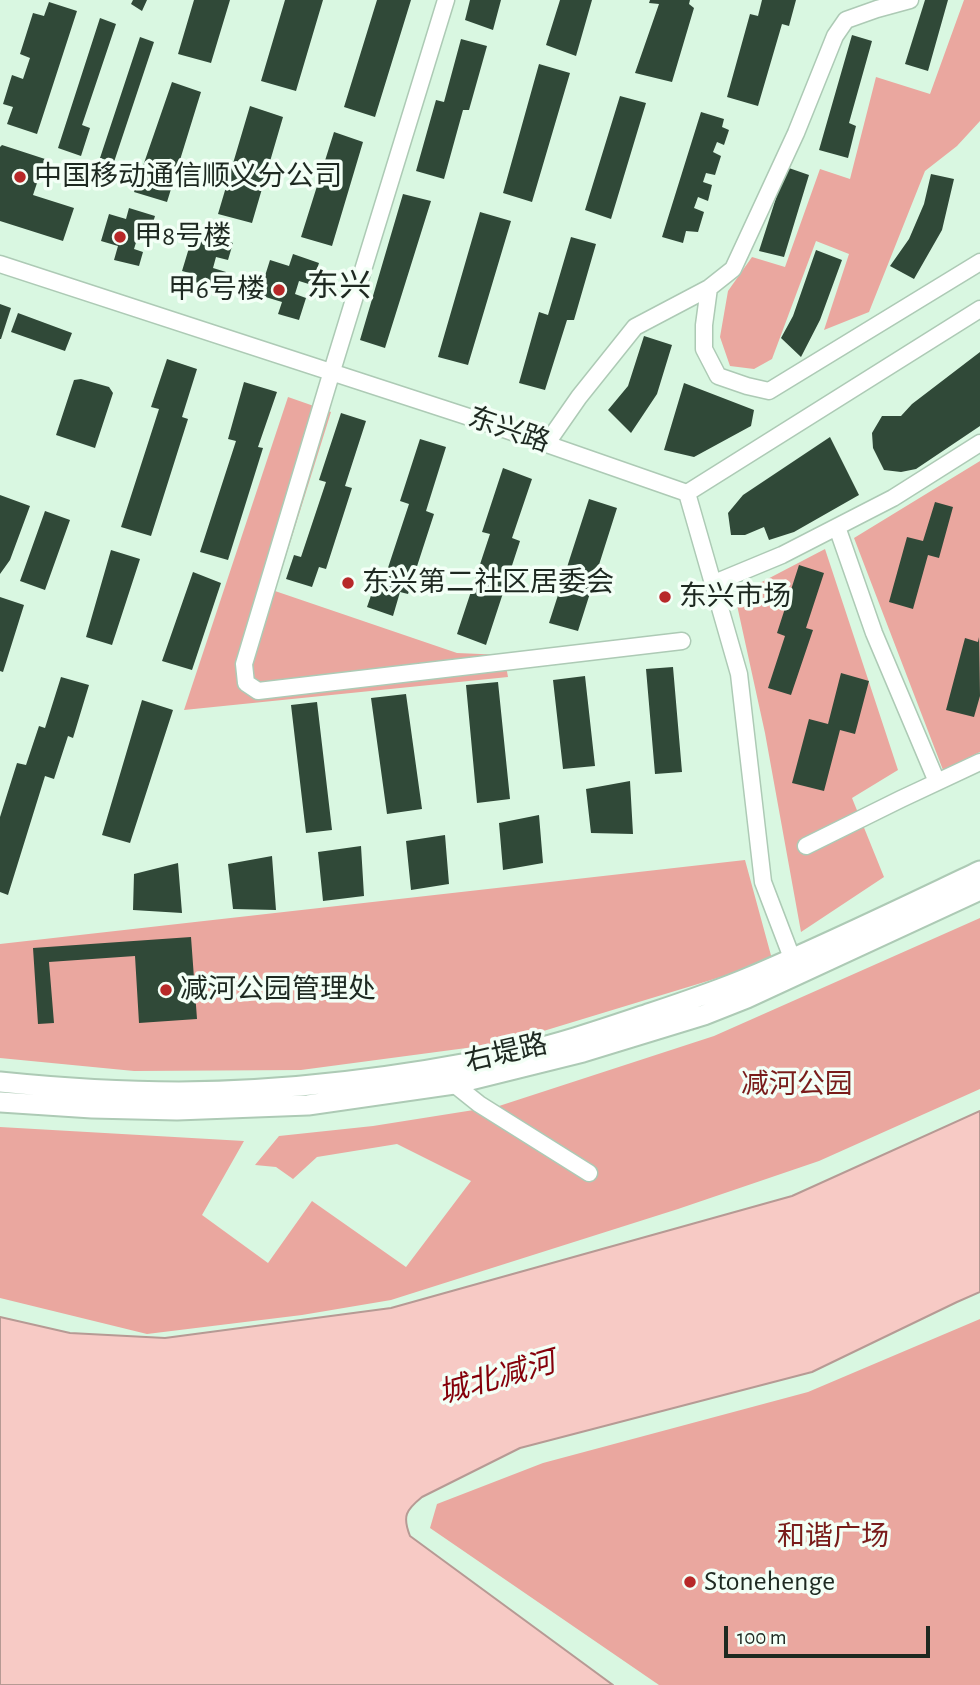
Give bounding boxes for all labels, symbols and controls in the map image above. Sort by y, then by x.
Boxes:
place label: 中国移动通信顺义分公司 [34,160,342,194]
marker: 中国移动通信顺义分公司 [12,169,28,185]
place label: 甲8号楼 [134,220,231,254]
marker: 甲8号楼 [112,229,128,245]
district label: 东兴 [307,267,371,305]
place label: 甲6号楼 [168,273,265,307]
marker: 甲6号楼 [271,282,287,298]
street label: 东兴路 [464,400,554,460]
place label: 东兴第二社区居委会 [362,566,614,600]
marker: 东兴第二社区居委会 [340,575,356,591]
place label: 东兴市场 [679,580,791,614]
marker: 东兴市场 [657,589,673,605]
place label: 减河公园管理处 [180,973,376,1007]
marker: 减河公园管理处 [158,982,174,998]
street label: 右堤路 [461,1027,551,1079]
park label: 减河公园 [741,1068,853,1102]
water label: 城北减河 [434,1344,560,1412]
park label: 和谐广场 [777,1520,889,1554]
place label: Stonehenge [704,1565,835,1599]
marker: Stonehenge [682,1574,698,1590]
scale bar [728,1612,934,1656]
text: 100 m [737,1627,787,1648]

